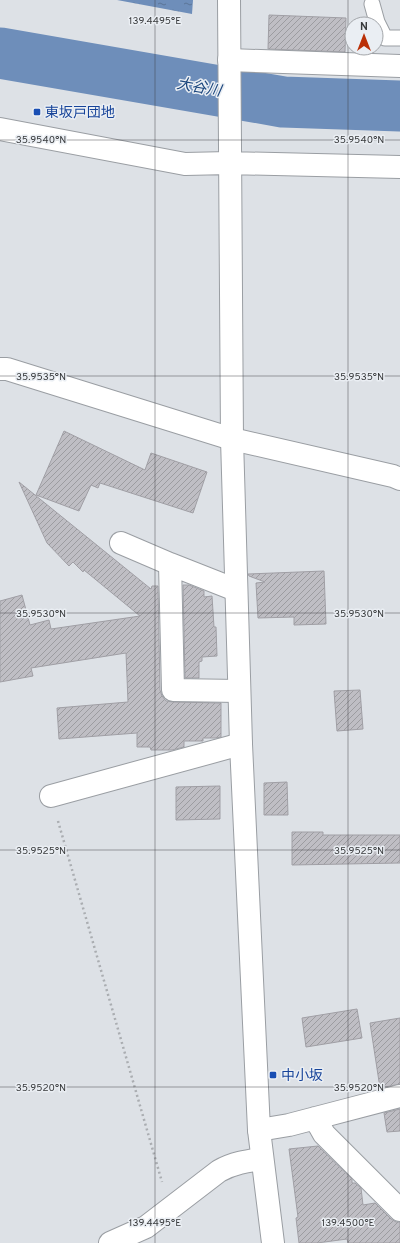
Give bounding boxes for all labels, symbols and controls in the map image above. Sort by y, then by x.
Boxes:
text: 139.4495°E [129,15,181,28]
north arrow [344,16,384,56]
text: N [360,20,368,34]
water label: 大谷川 [175,75,225,102]
place label: 東坂戸団地 [45,105,115,122]
marker: 東坂戸団地 [32,107,42,117]
text: 35.9540°N [16,134,66,147]
text: 35.9540°N [334,134,384,147]
text: 35.9535°N [16,371,66,384]
text: 35.9535°N [334,371,384,384]
text: 35.9530°N [16,608,66,621]
text: 35.9530°N [334,608,384,621]
text: 35.9525°N [16,845,66,858]
text: 35.9525°N [334,845,384,858]
place label: 中小坂 [281,1068,323,1085]
marker: 中小坂 [268,1070,278,1080]
text: 35.9520°N [16,1082,66,1095]
text: 35.9520°N [334,1082,384,1095]
text: 139.4495°E [129,1217,181,1230]
text: 139.4500°E [321,1217,375,1230]

